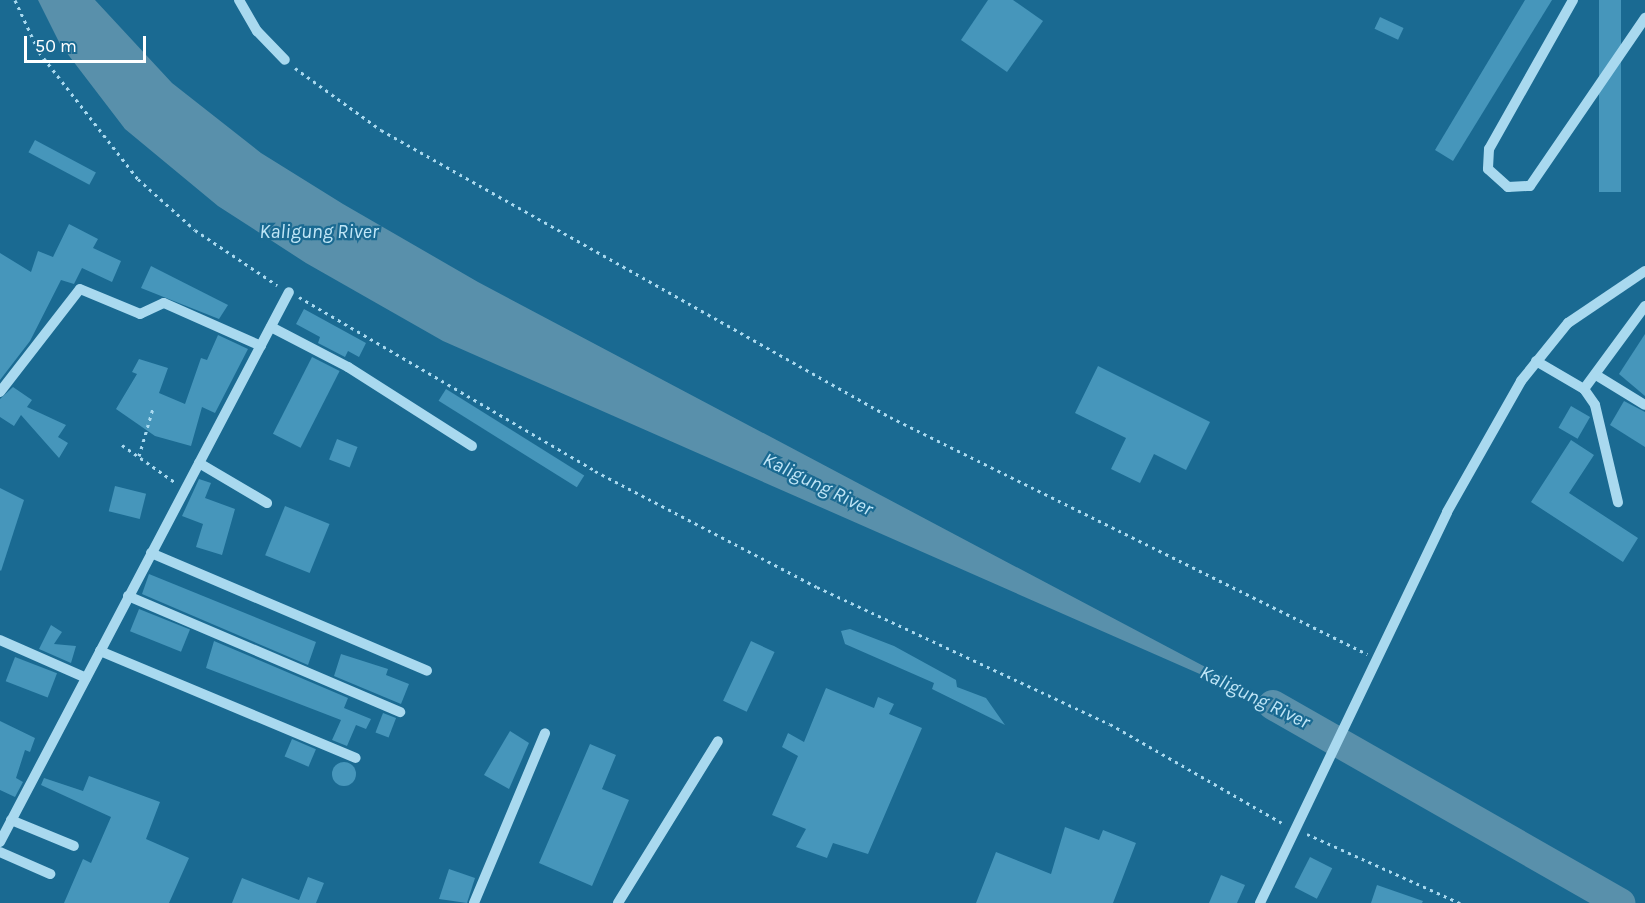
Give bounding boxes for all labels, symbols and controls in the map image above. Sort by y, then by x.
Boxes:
scale bar [27,24,148,62]
text: 50 m [35,35,77,57]
water label: Kaligung River [259,219,379,243]
water label: Kaligung River [759,447,877,521]
water label: Kaligung River [1196,660,1314,734]

